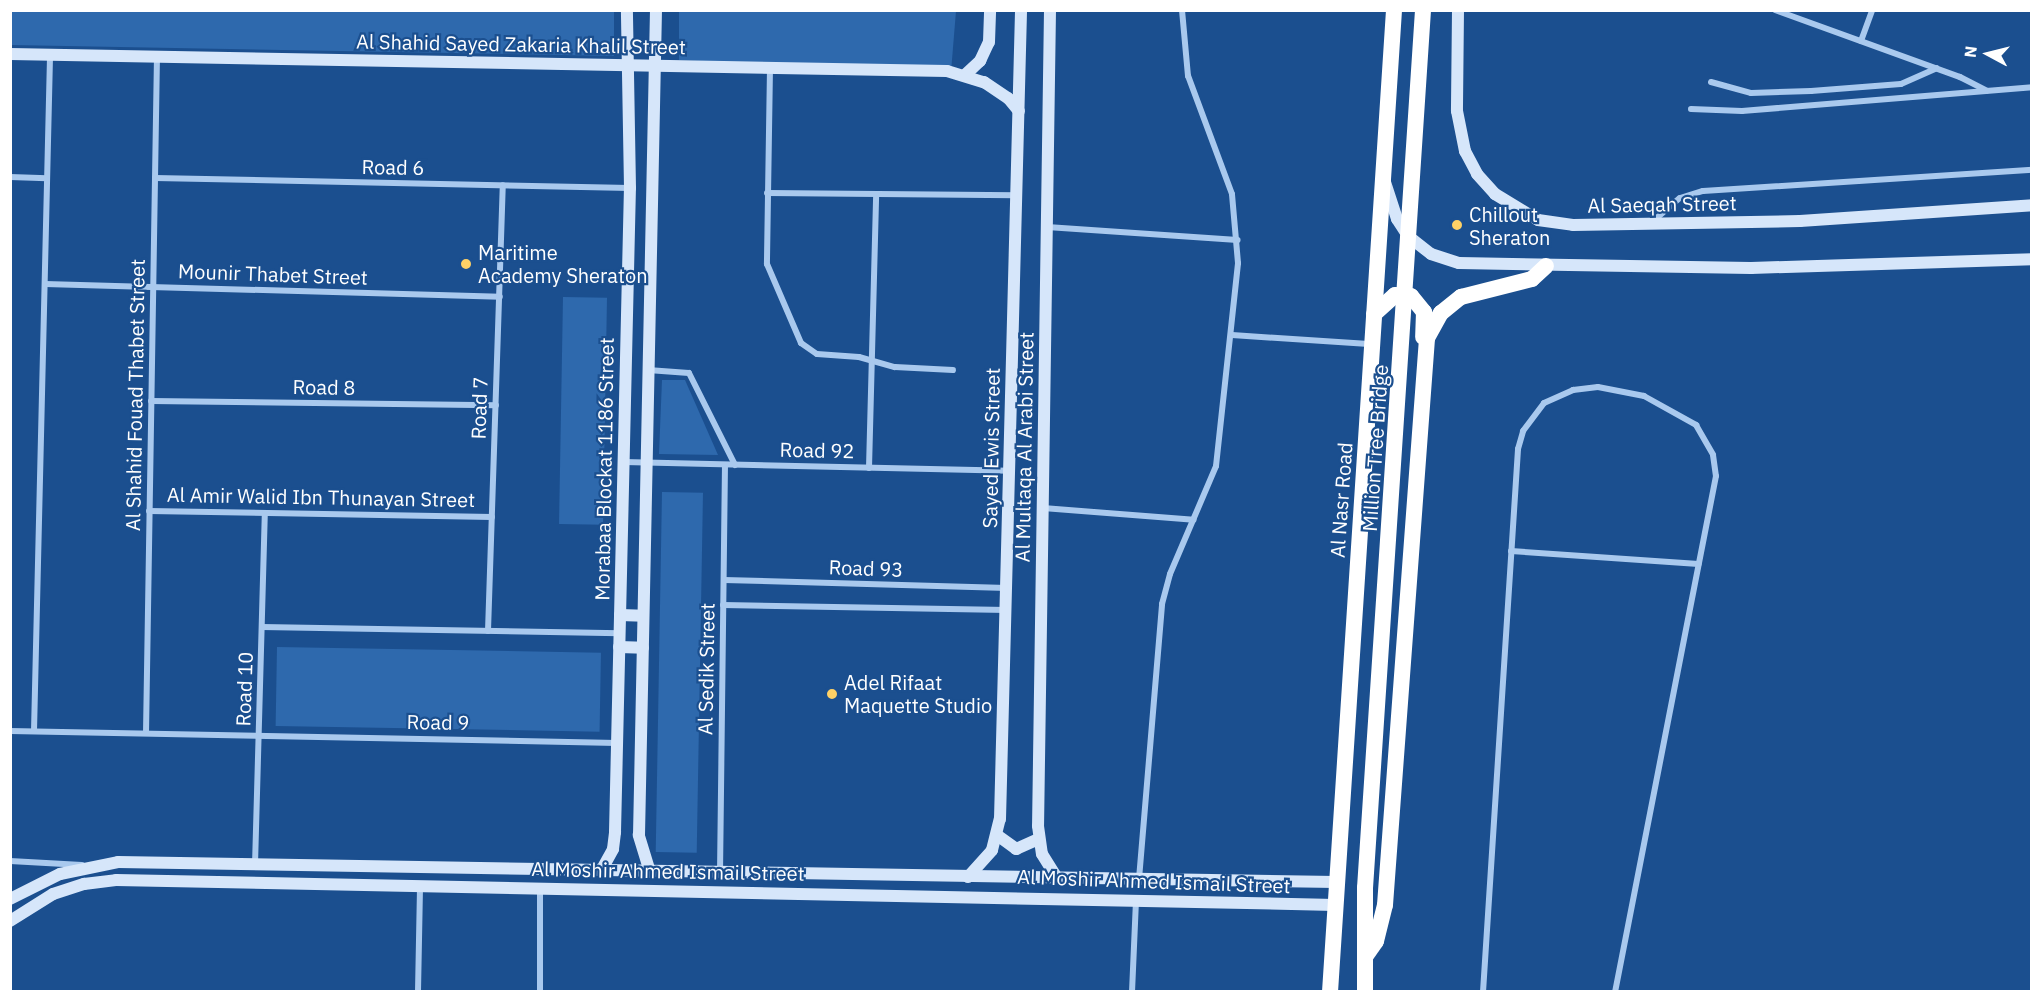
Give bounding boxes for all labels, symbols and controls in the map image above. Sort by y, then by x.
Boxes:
north arrow [1958,24,2018,84]
street label: Al Shahid Sayed Zakaria Khalil Street [356,29,686,59]
text: N [1960,45,1981,59]
street label: Road 6 [361,154,425,180]
street label: Al Saeqah Street [1587,191,1737,217]
place label: Chillout Sheraton [1469,202,1550,249]
marker: Chillout Sheraton [1450,218,1464,232]
place label: Maritime Academy Sheraton [478,240,648,287]
marker: Maritime Academy Sheraton [459,257,473,271]
street label: Al Shahid Fouad Thabet Street [121,259,149,531]
street label: Mounir Thabet Street [178,259,368,289]
street label: Al Multaqa Al Arabi Street [1010,332,1038,562]
street label: Morabaa Blockat 1186 Street [590,337,618,601]
street label: Million Tree Bridge [1357,364,1393,532]
street label: Sayed Ewis Street [978,367,1004,529]
street label: Road 8 [292,374,356,400]
street label: Road 7 [466,376,492,440]
street label: Road 92 [779,437,855,463]
street label: Al Nasr Road [1325,442,1357,558]
street label: Al Amir Walid Ibn Thunayan Street [167,482,475,512]
street label: Road 93 [828,555,904,581]
street label: Al Sedik Street [693,603,719,735]
street label: Road 10 [231,651,257,727]
place label: Adel Rifaat Maquette Studio [844,670,992,717]
marker: Adel Rifaat Maquette Studio [825,687,839,701]
street label: Road 9 [406,709,470,735]
street label: Al Moshir Ahmed Ismail Street [531,857,805,885]
street label: Al Moshir Ahmed Ismail Street [1017,864,1291,898]

